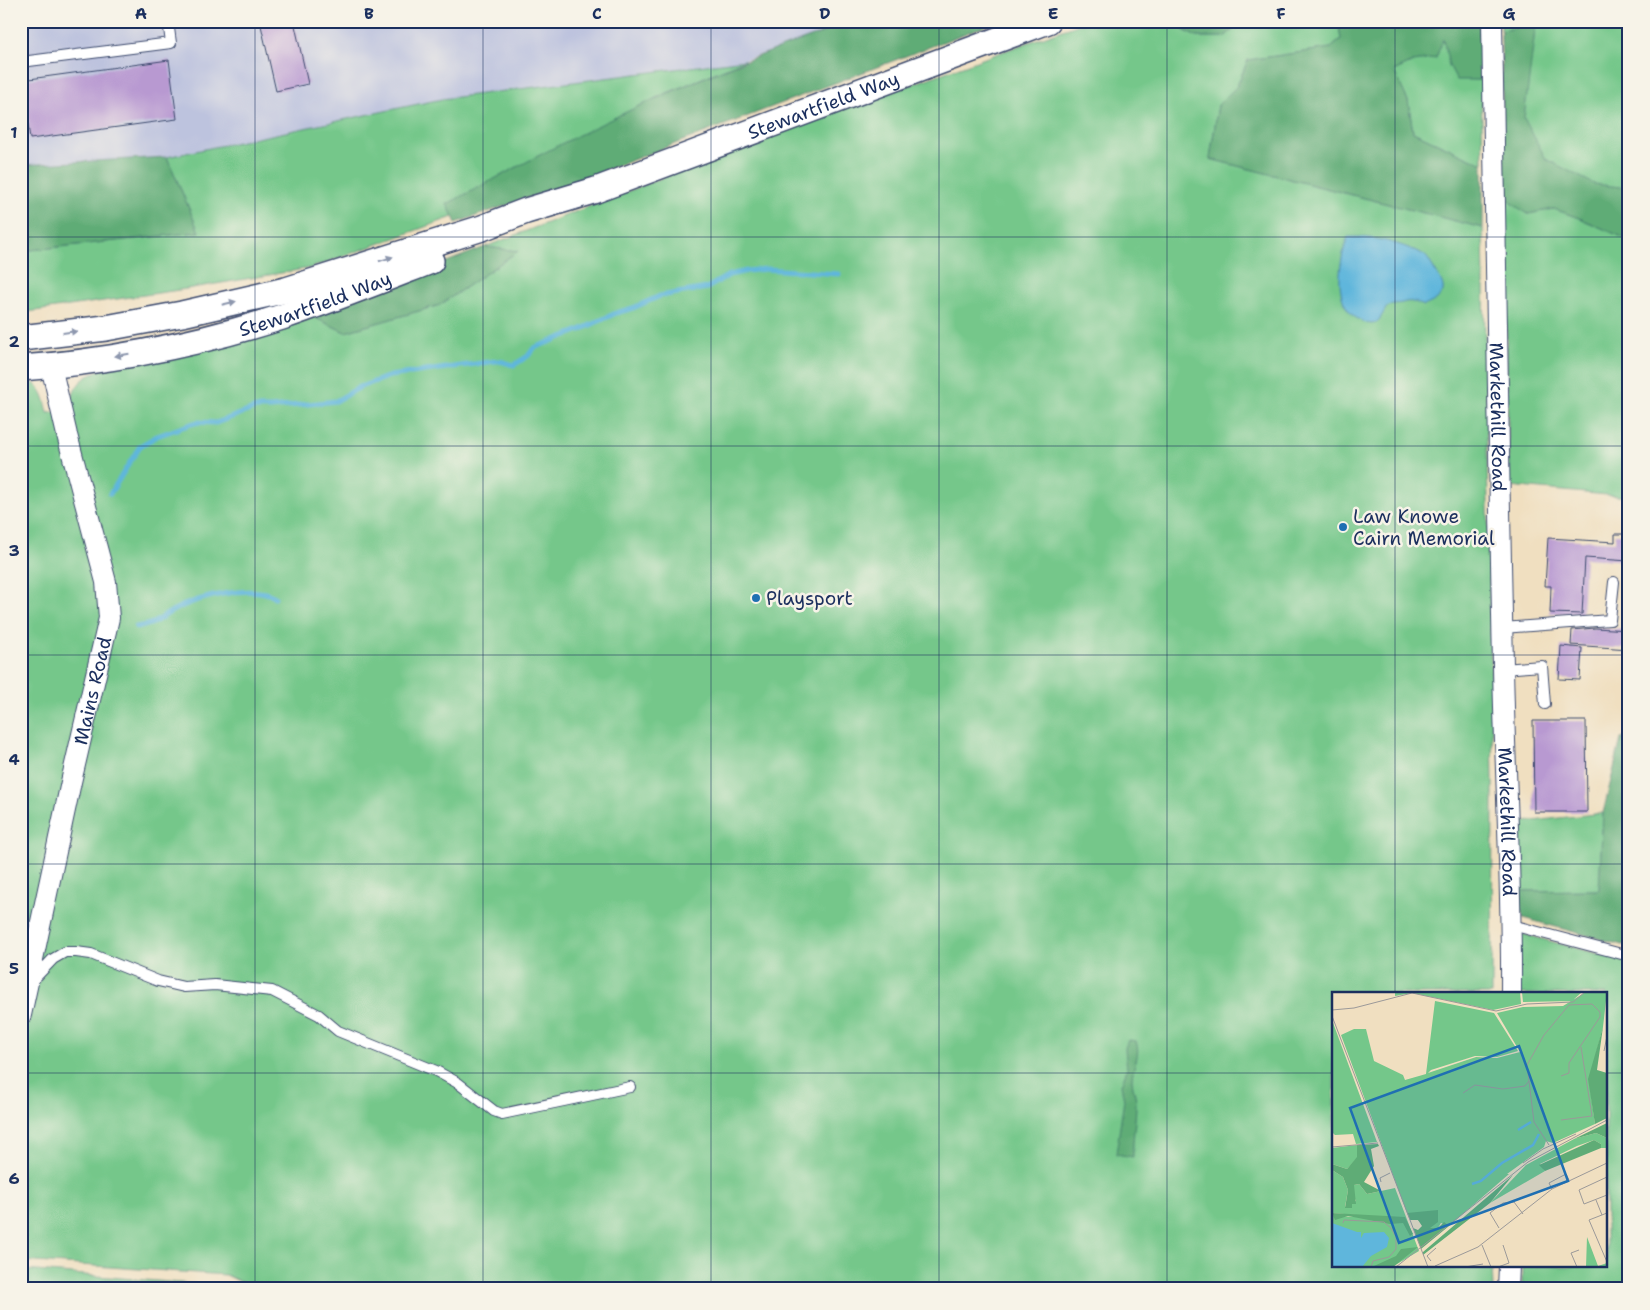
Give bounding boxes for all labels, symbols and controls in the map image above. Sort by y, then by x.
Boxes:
text: A [135,3,147,24]
text: B [364,3,374,24]
text: C [592,3,602,24]
text: D [819,3,831,24]
text: E [1048,3,1058,24]
text: F [1276,3,1286,24]
text: G [1503,3,1516,24]
street label: Stewartfield Way [744,65,902,145]
text: 1 [10,122,18,143]
one-way arrow [378,255,393,263]
street label: Stewartfield Way [236,265,395,342]
one-way arrow [222,299,237,307]
one-way arrow [62,328,78,336]
text: 2 [8,331,20,352]
street label: Markethill Road [1484,342,1512,492]
one-way arrow [113,352,129,360]
place label: Law Knowe Cairn Memorial [1353,504,1495,551]
marker: Law Knowe Cairn Memorial [1337,521,1349,533]
text: 3 [8,540,20,561]
place label: Playsport [766,586,853,611]
marker: Playsport [750,592,762,604]
street label: Mains Road [68,634,117,747]
street label: Markethill Road [1493,747,1523,897]
text: 4 [8,749,20,770]
text: 5 [9,958,19,979]
inset map [1332,992,1608,1268]
text: 6 [8,1168,20,1189]

